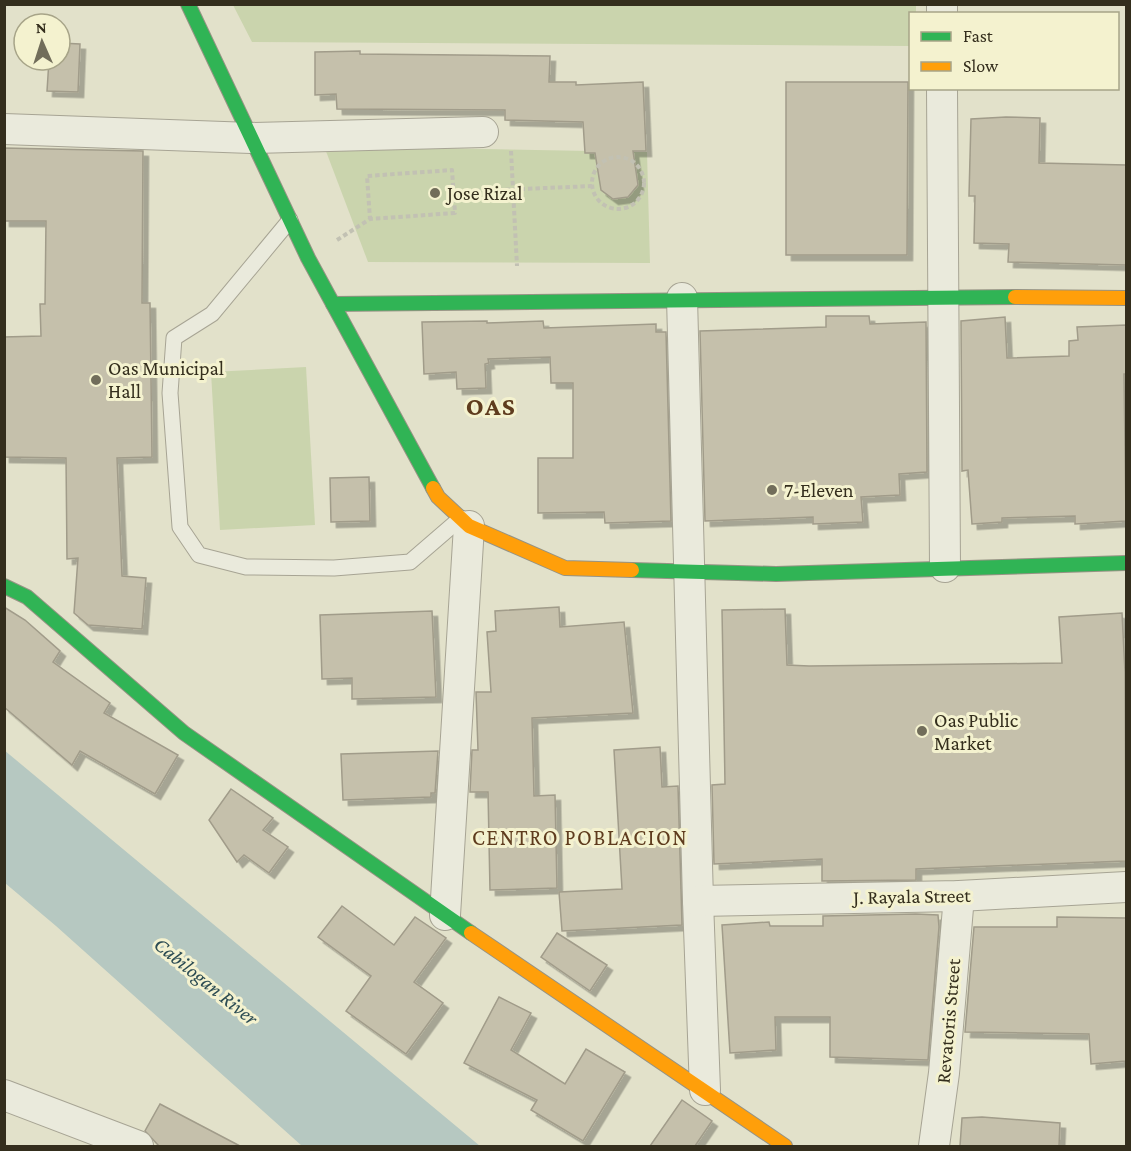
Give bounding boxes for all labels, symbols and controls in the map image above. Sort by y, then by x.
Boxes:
north arrow [12,12,72,72]
legend [909,12,1119,90]
text: N [35,19,47,36]
text: Fast [963,26,994,46]
text: Slow [963,56,999,76]
place label: Jose Rizal [445,182,523,205]
marker: Jose Rizal [428,186,442,200]
place label: Oas Municipal Hall [108,357,224,402]
marker: Oas Municipal Hall [89,373,103,387]
district label: OAS [466,392,516,421]
place label: 7-Eleven [784,479,854,501]
marker: 7-Eleven [765,483,779,497]
place label: Oas Public Market [934,709,1019,754]
marker: Oas Public Market [915,724,929,738]
district label: CENTRO POBLACION [472,825,688,850]
street label: J. Rayala Street [851,884,971,909]
water label: Cabilogan River [149,932,263,1030]
street label: Revatoris Street [932,957,964,1084]

